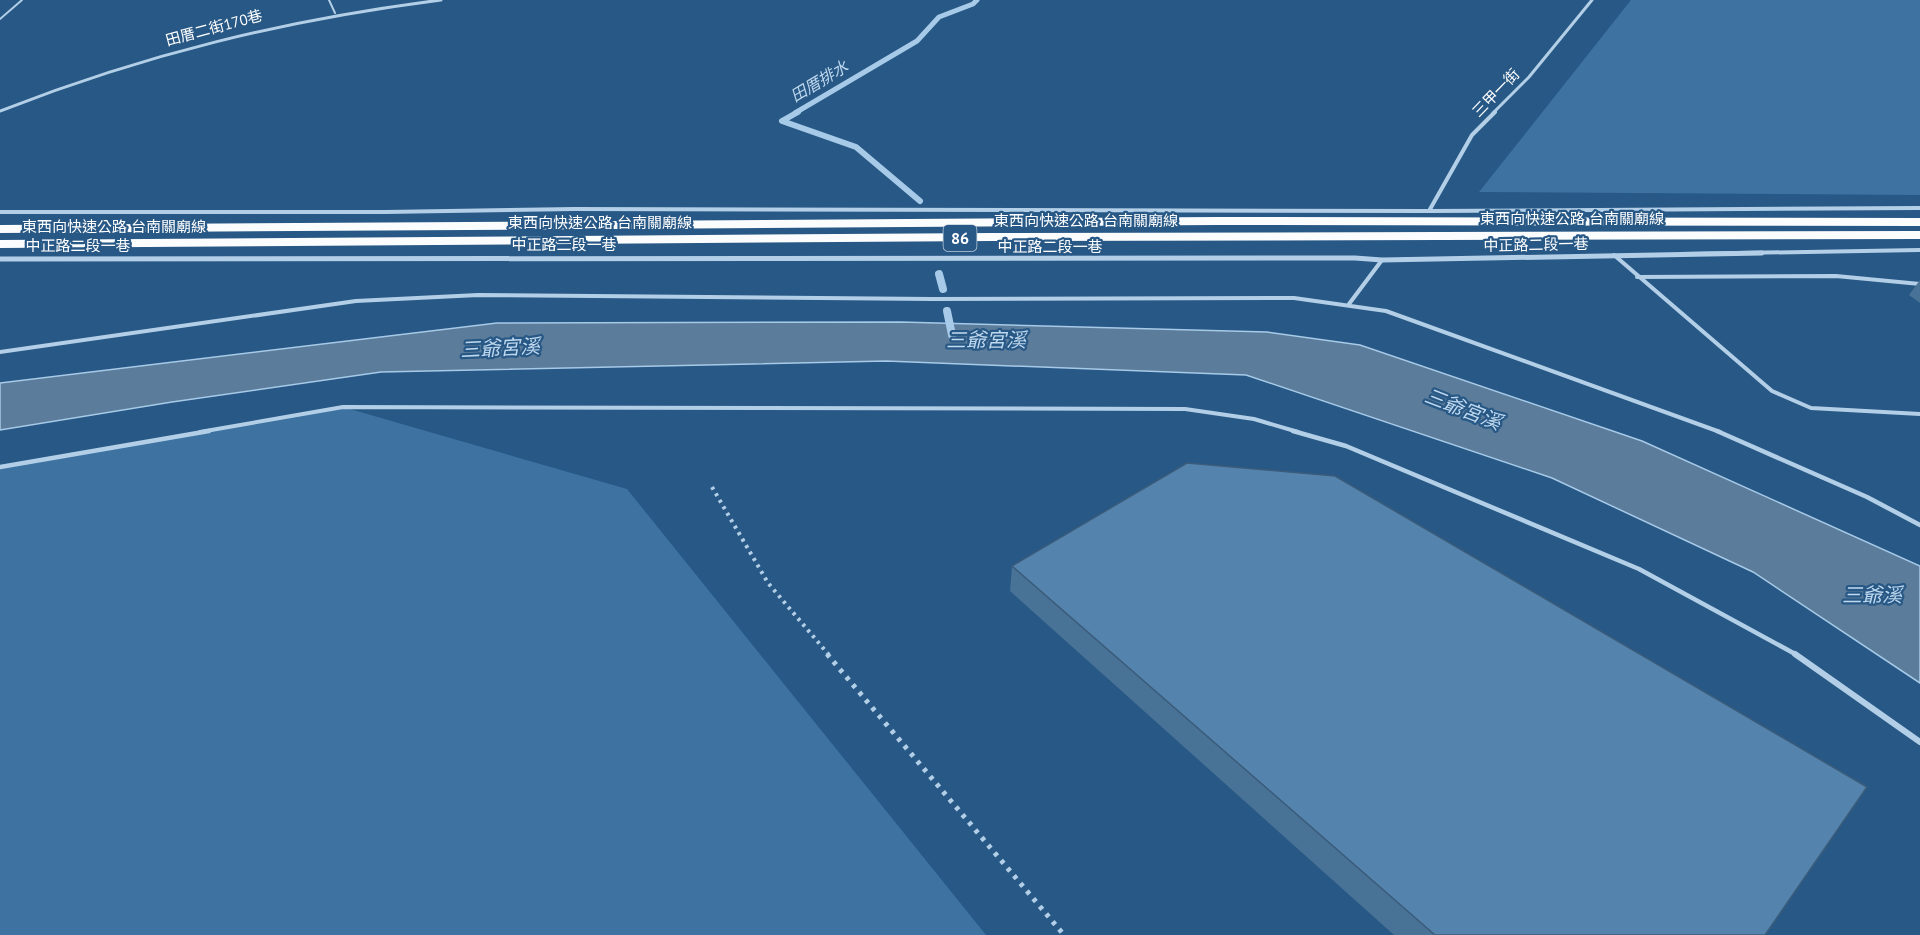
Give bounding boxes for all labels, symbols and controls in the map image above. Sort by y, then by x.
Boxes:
street label: 田厝二街170巷 [163,5,264,50]
water label: 田厝排水 [786,55,852,106]
street label: 三甲一街 [1468,64,1523,121]
street label: 東西向快速公路 台南關廟線 [1480,209,1664,228]
street label: 東西向快速公路 台南關廟線 [994,211,1178,230]
street label: 東西向快速公路 台南關廟線 [508,213,692,232]
street label: 東西向快速公路 台南關廟線 [22,217,206,236]
road number: 86 [944,225,976,251]
street label: 中正路二段一巷 [1483,234,1589,255]
street label: 中正路二段一巷 [511,235,617,254]
street label: 中正路二段一巷 [25,236,131,255]
street label: 中正路二段一巷 [997,237,1103,256]
water label: 三爺宮溪 [946,327,1029,353]
water label: 三爺宮溪 [459,333,544,363]
water label: 三爺宮溪 [1421,383,1508,437]
water label: 三爺溪 [1842,582,1905,608]

